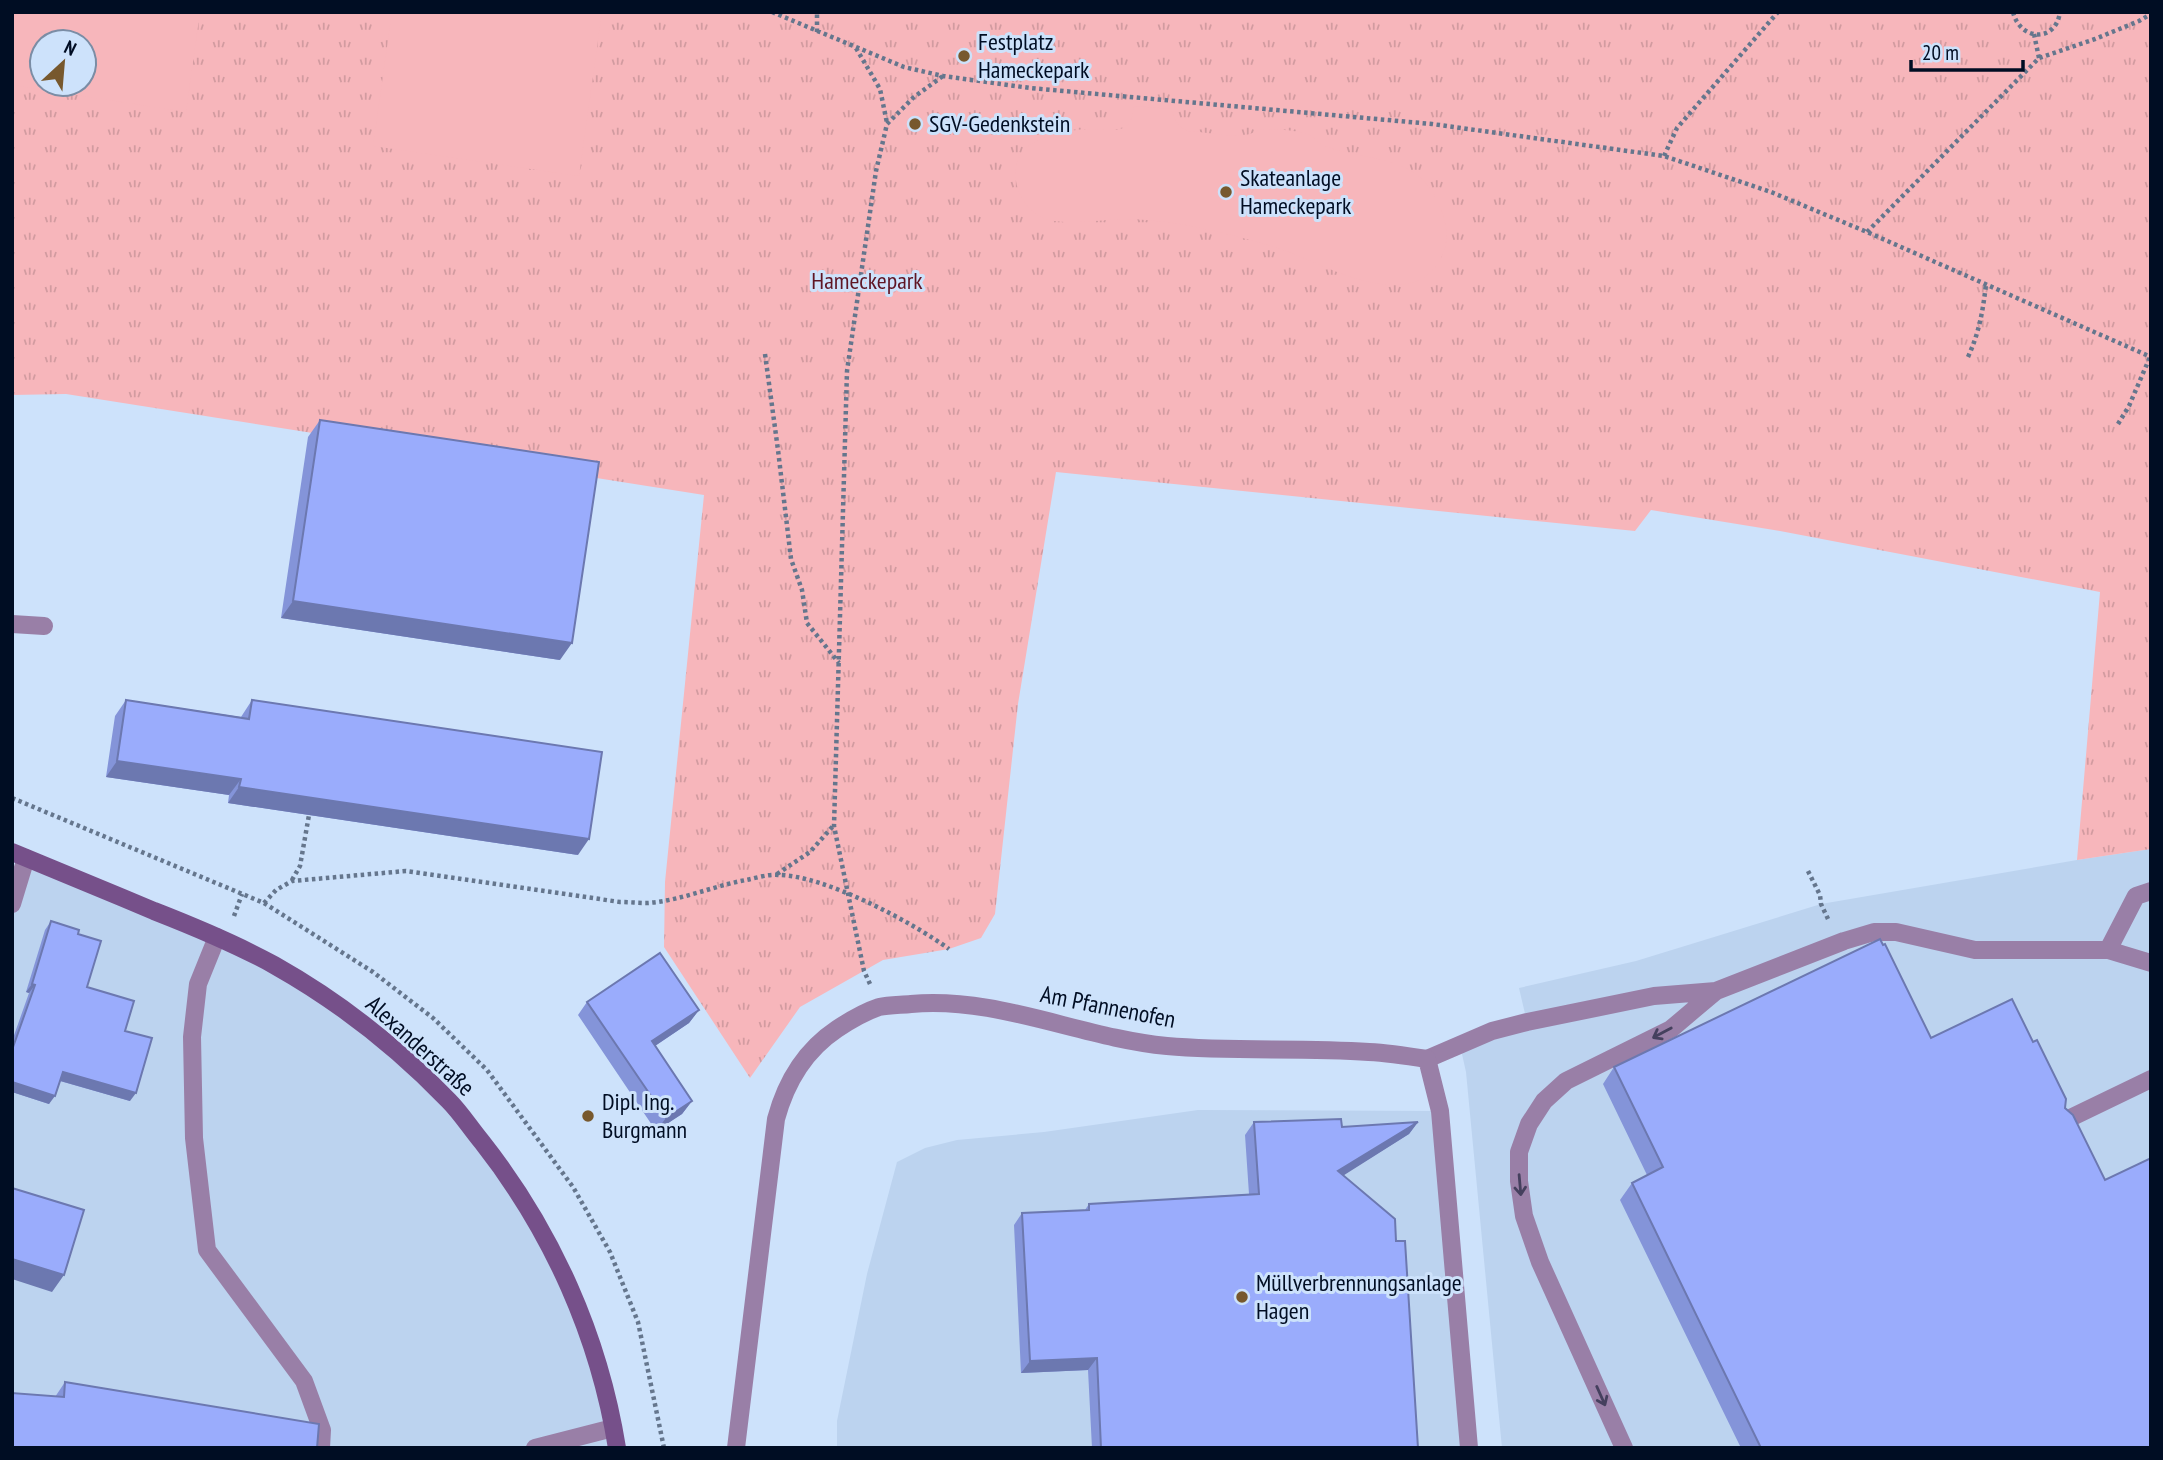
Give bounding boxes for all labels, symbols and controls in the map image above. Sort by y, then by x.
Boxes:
place label: Festplatz Hameckepark [978,26,1090,85]
north arrow [28,28,98,98]
scale bar [1911,28,2023,72]
text: N [61,35,80,61]
text: 20 m [1922,39,1959,66]
marker: Festplatz Hameckepark [956,48,972,64]
place label: SGV-Gedenkstein [929,108,1070,139]
marker: SGV-Gedenkstein [907,116,923,132]
place label: Skateanlage Hameckepark [1240,162,1352,221]
marker: Skateanlage Hameckepark [1218,184,1234,200]
park label: Hameckepark [811,265,923,296]
street label: Am Pfannenofen [1038,978,1178,1035]
street label: Alexanderstraße [359,989,481,1103]
one-way arrow [1652,1027,1673,1040]
place label: Dipl. Ing. Burgmann [602,1086,687,1145]
marker: Dipl. Ing. Burgmann [580,1108,596,1124]
one-way arrow [1514,1173,1527,1196]
place label: Müllverbrennungsanlage Hagen [1256,1267,1462,1326]
marker: Müllverbrennungsanlage Hagen [1234,1289,1250,1305]
one-way arrow [1595,1385,1608,1406]

